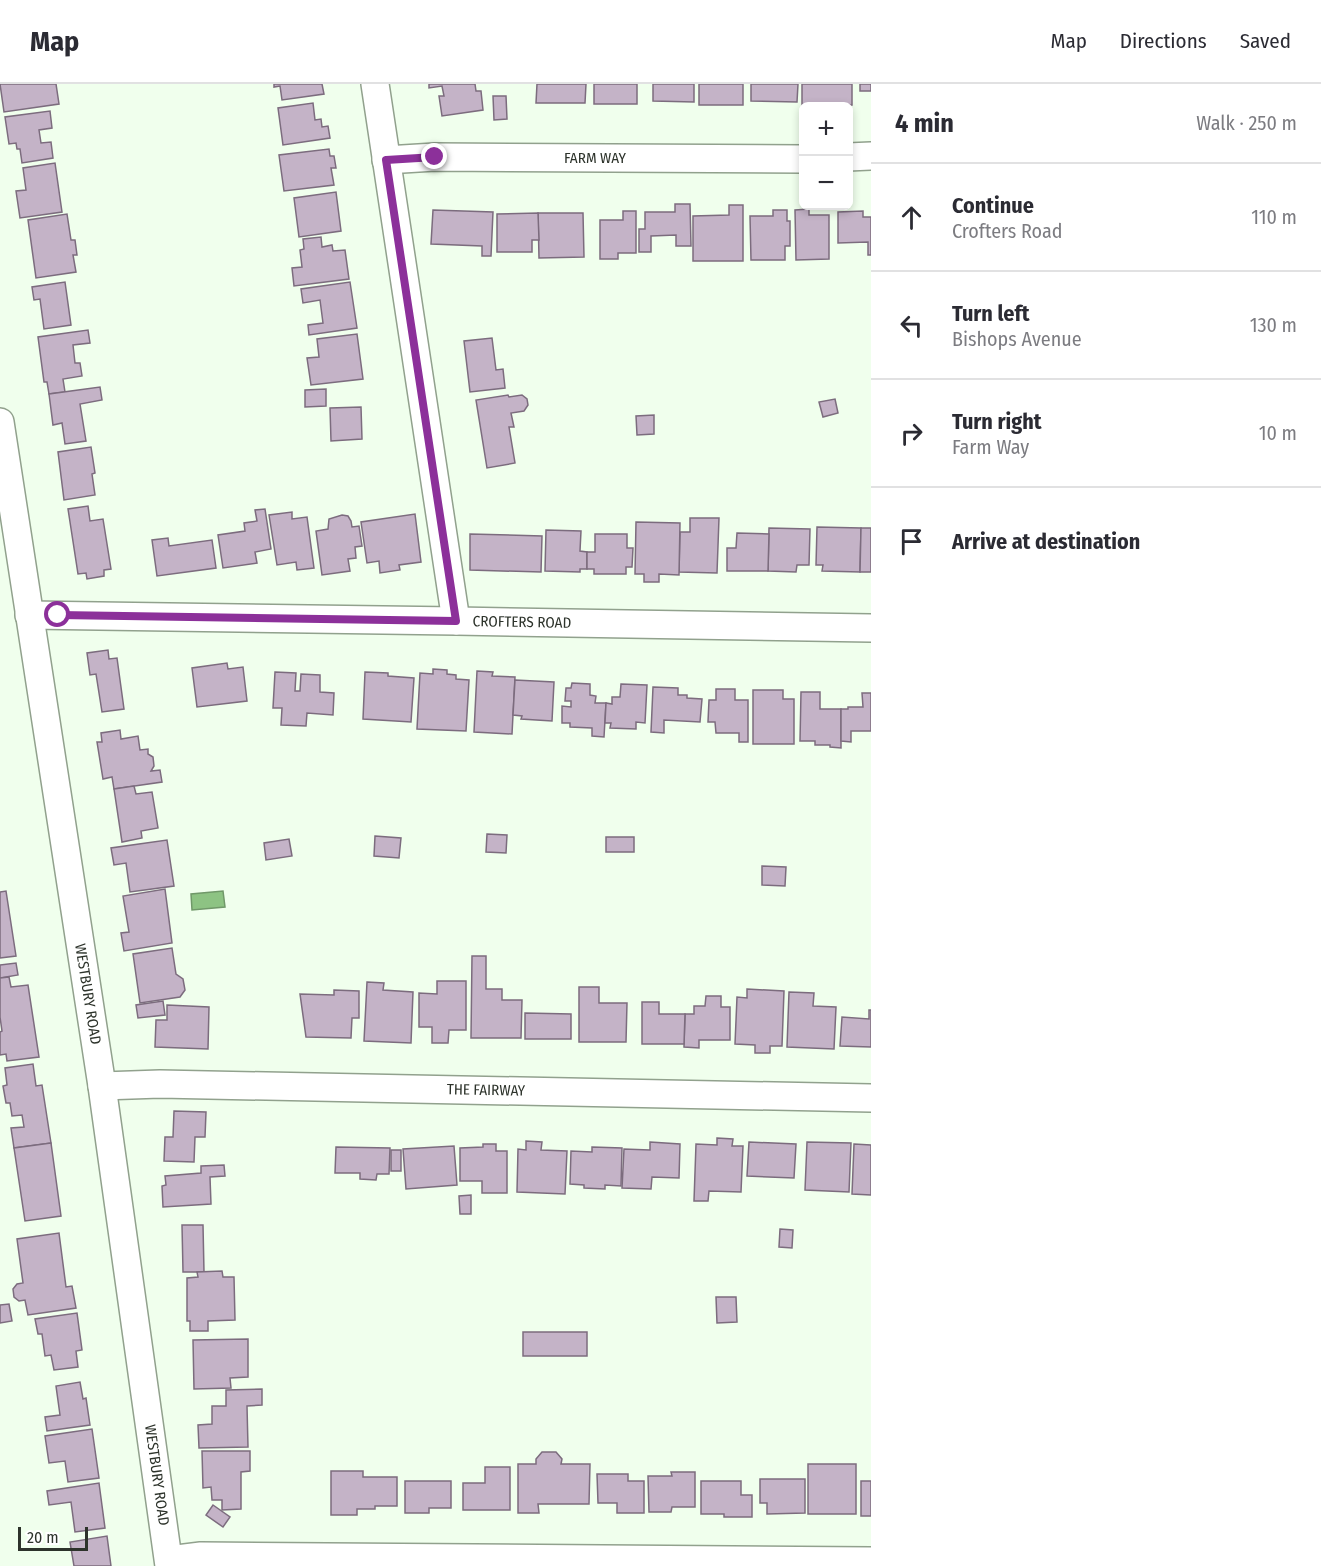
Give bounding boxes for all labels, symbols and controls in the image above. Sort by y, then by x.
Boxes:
text: Map [30,25,79,58]
text: Map [1050,28,1087,54]
text: Directions [1120,28,1207,54]
text: Saved [1240,28,1291,54]
map controls [799,102,853,210]
button: + [799,102,853,156]
text: 4 min [895,108,954,139]
text: Walk · 250 m [1196,111,1297,135]
route end [421,143,447,169]
street label: FARM WAY [564,149,626,167]
button: − [799,156,853,210]
text: Continue [952,192,1034,219]
icon: ahead [895,201,928,234]
text: 110 m [1251,205,1297,229]
text: Crofters Road [952,219,1062,243]
text: Turn left [952,300,1030,327]
icon: left [895,309,928,342]
text: 130 m [1250,313,1297,337]
text: Bishops Avenue [952,327,1082,351]
text: Turn right [952,408,1041,435]
icon: right [895,417,928,450]
text: 10 m [1259,421,1297,445]
text: Farm Way [952,435,1029,459]
icon: arrive [895,525,928,558]
text: Arrive at destination [952,528,1140,555]
route start [44,601,70,627]
street label: CROFTERS ROAD [473,612,571,632]
street label: WESTBURY ROAD [71,942,105,1046]
street label: THE FAIRWAY [447,1080,526,1100]
street label: WESTBURY ROAD [141,1423,173,1527]
scale bar [18,1524,88,1552]
text: 20 m [27,1528,58,1547]

